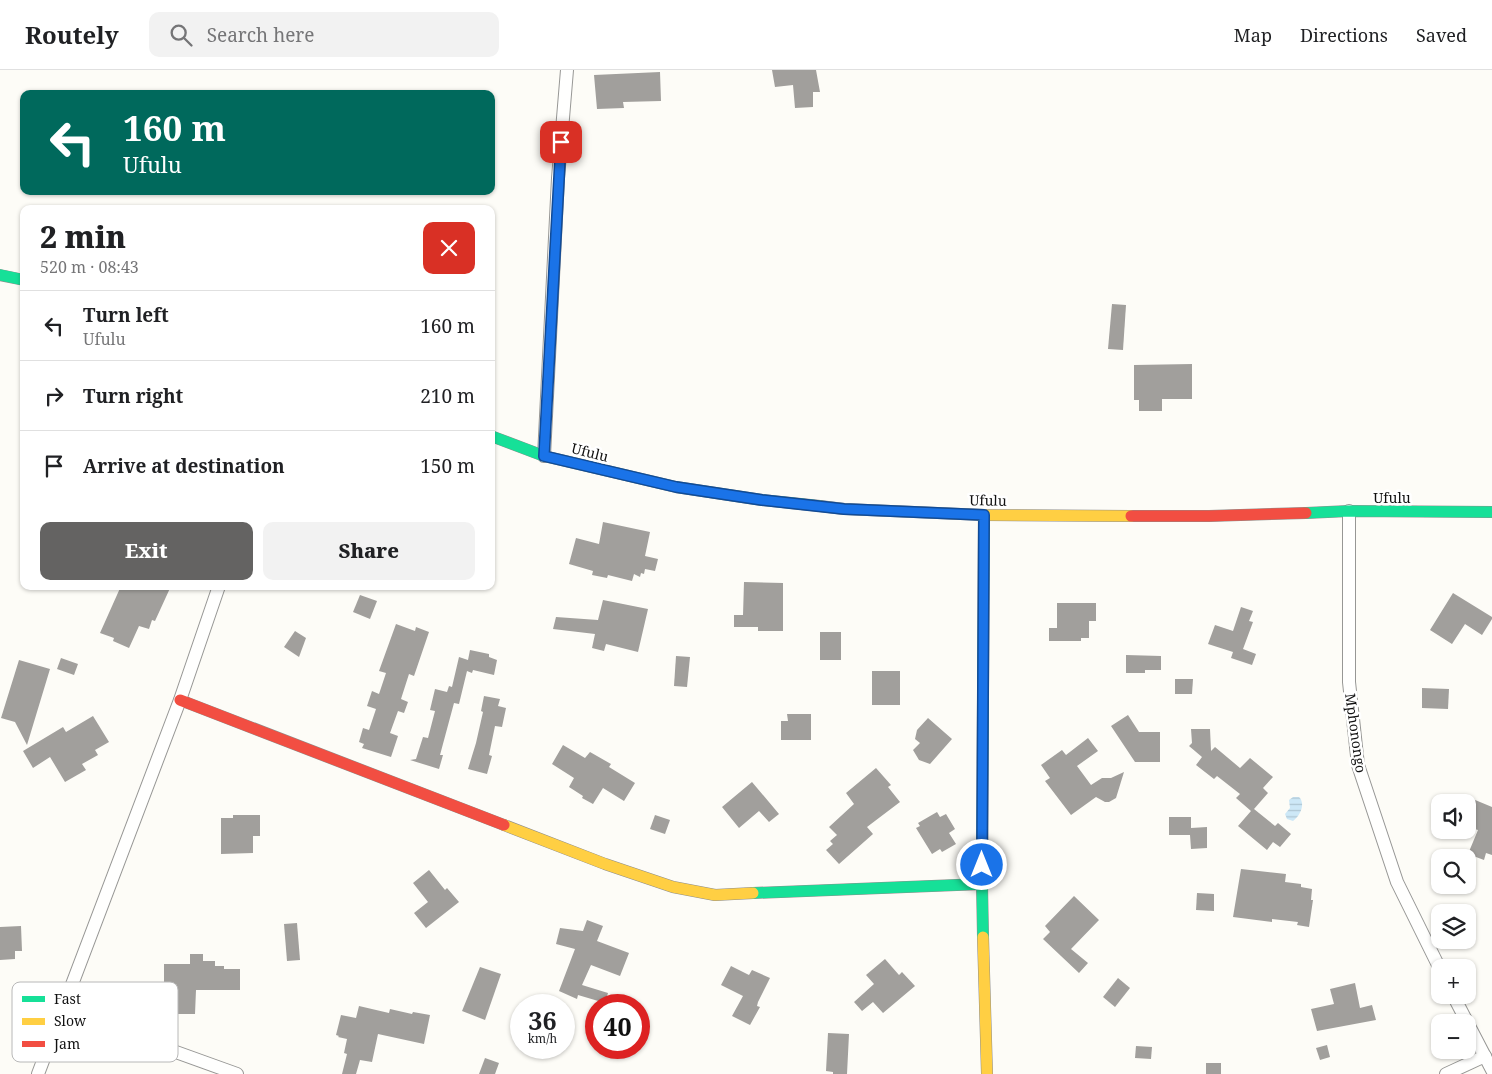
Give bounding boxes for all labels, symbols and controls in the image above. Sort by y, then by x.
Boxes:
search box [149,12,499,57]
text: Routely [25,18,119,51]
icon: search [167,21,195,49]
text: Search here [207,22,314,48]
text: Map [1234,23,1272,47]
text: Directions [1300,23,1388,47]
text: Saved [1416,23,1467,47]
text: 160 m [123,104,226,151]
icon: left [40,110,105,175]
pin [540,121,582,163]
icon: arrive [547,128,575,156]
text: Ufulu [123,149,182,179]
text: 2 min [40,216,126,257]
button: close [423,222,475,274]
text: 520 m · 08:43 [40,256,139,278]
text: Turn left [83,302,169,328]
icon: left [40,312,68,340]
text: 160 m [420,313,475,339]
text: Ufulu [83,328,126,350]
icon: right [40,382,68,410]
text: Turn right [83,383,183,409]
text: 210 m [420,383,475,409]
street label: Ufulu [570,438,611,466]
icon: arrive [40,452,68,480]
text: Arrive at destination [83,453,285,479]
text: 150 m [420,453,475,479]
street label: Ufulu [1373,488,1411,507]
street label: Ufulu [969,490,1007,510]
button: Exit [40,522,253,580]
button: Share [263,522,475,580]
street label: Mphonongo [1341,692,1371,774]
map controls [1431,794,1476,1059]
button: sound [1431,794,1476,839]
position arrow [955,838,1007,890]
button: search [1431,849,1476,894]
button: layers [1431,904,1476,949]
button: + [1431,959,1476,1004]
legend [12,982,178,1062]
text: Fast [54,989,81,1008]
speed limit sign: 40 [585,994,650,1059]
text: 36 [528,1003,557,1037]
text: Slow [54,1011,87,1030]
button: − [1431,1014,1476,1059]
text: km/h [528,1030,557,1047]
text: Jam [53,1034,80,1053]

